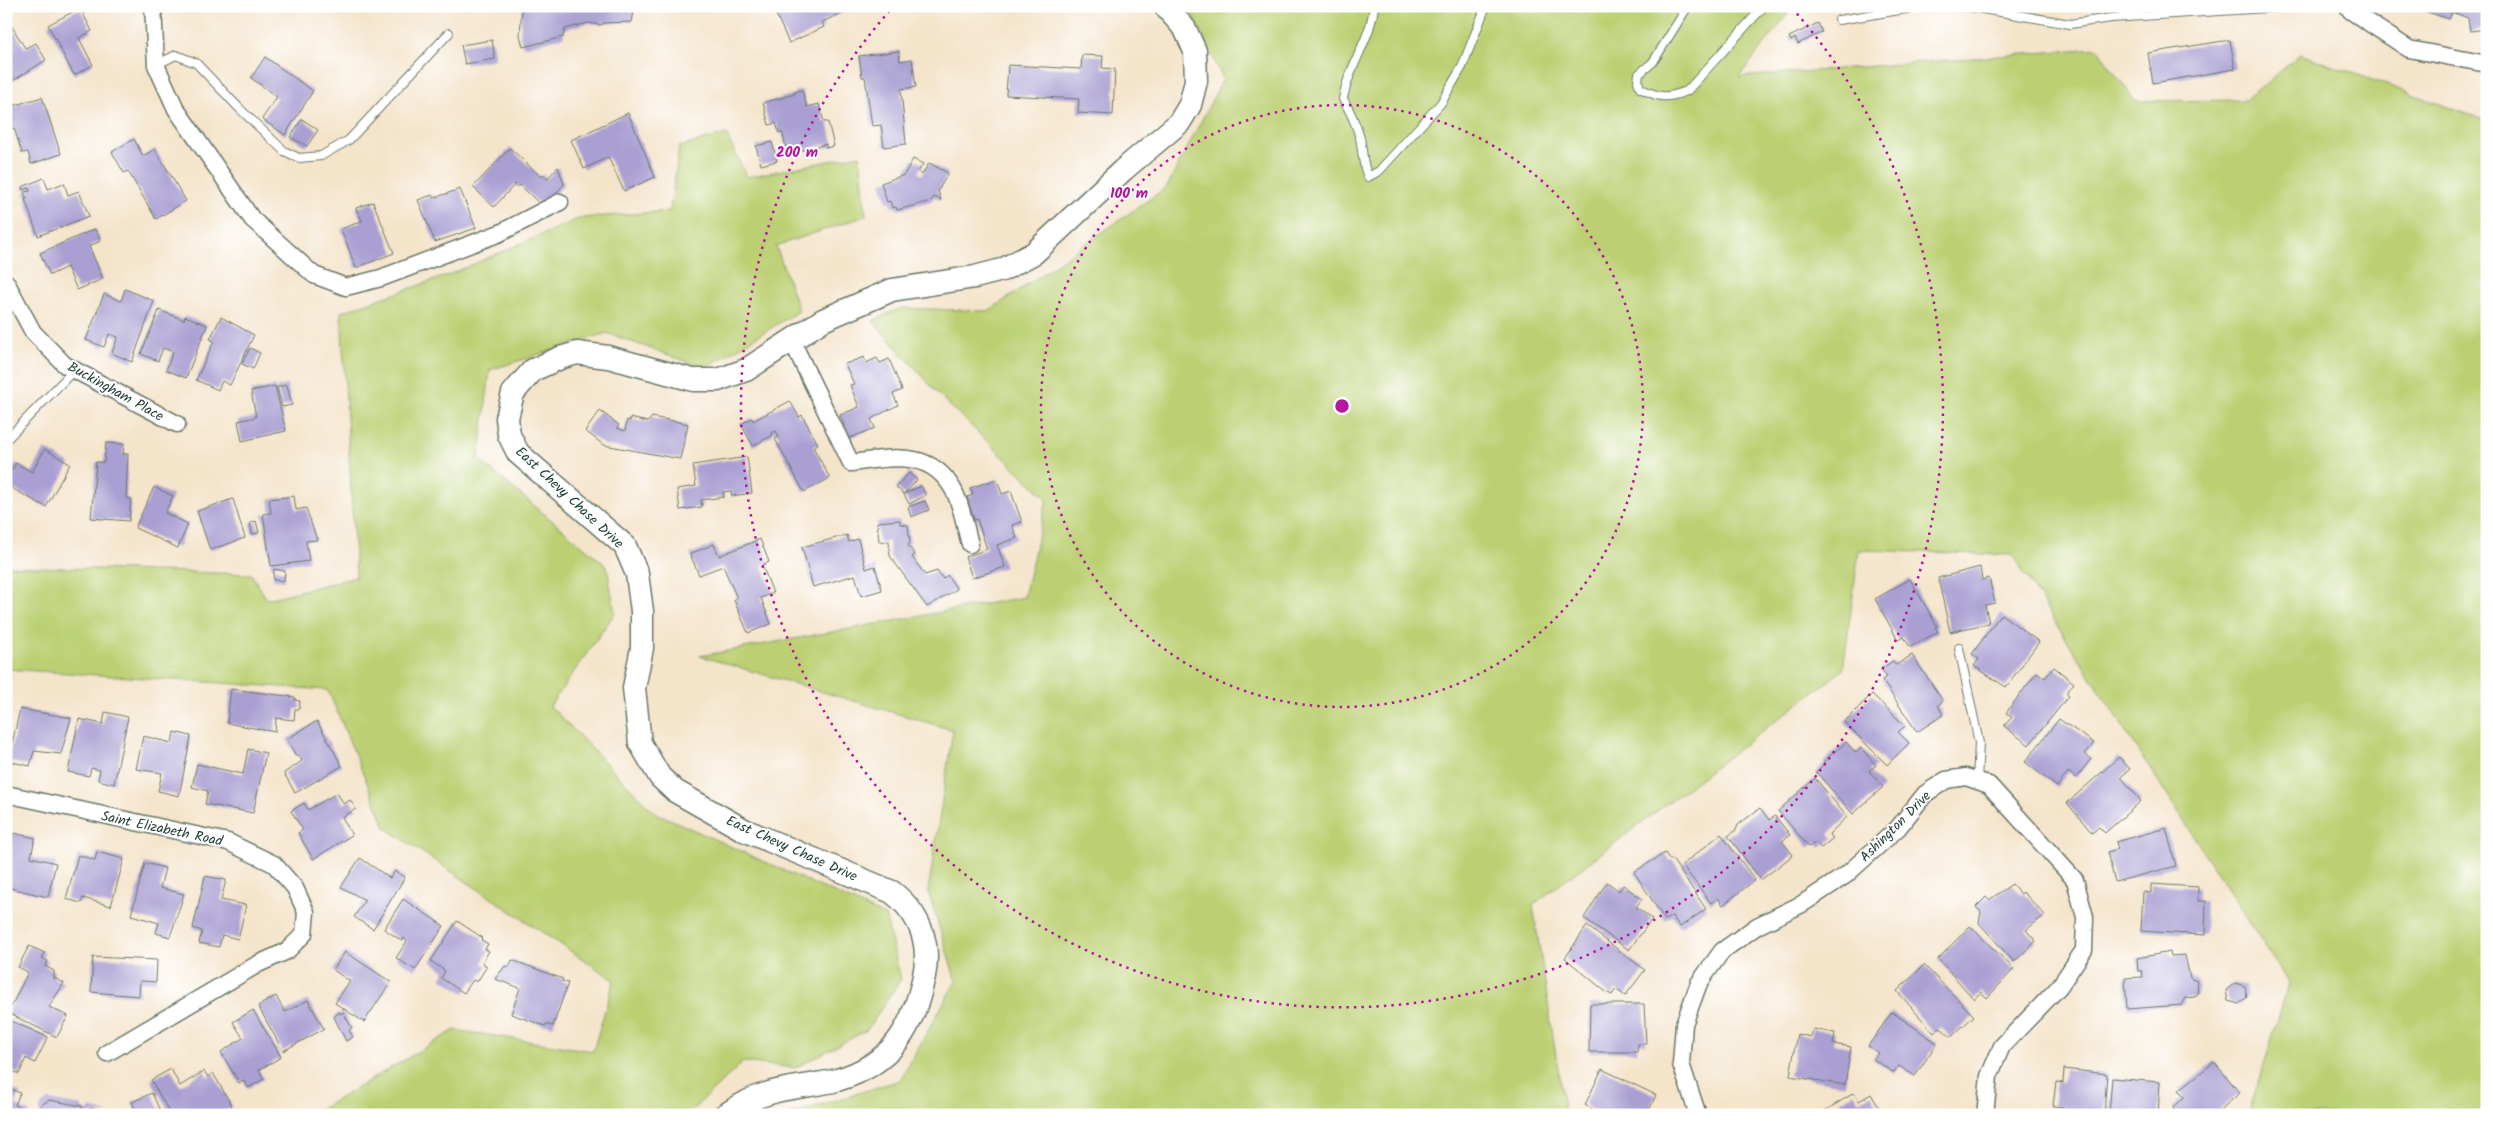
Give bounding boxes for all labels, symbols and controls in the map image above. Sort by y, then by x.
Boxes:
text: 200 m [776,141,818,165]
text: 100 m [1110,182,1148,206]
street label: Buckingham Place [63,356,168,428]
centre of rings [1333,397,1351,415]
street label: East Chevy Chase Drive [510,441,629,555]
street label: Ashington Drive [1855,785,1937,868]
street label: Saint Elizabeth Road [99,805,226,853]
street label: East Chevy Chase Drive [722,810,861,888]

